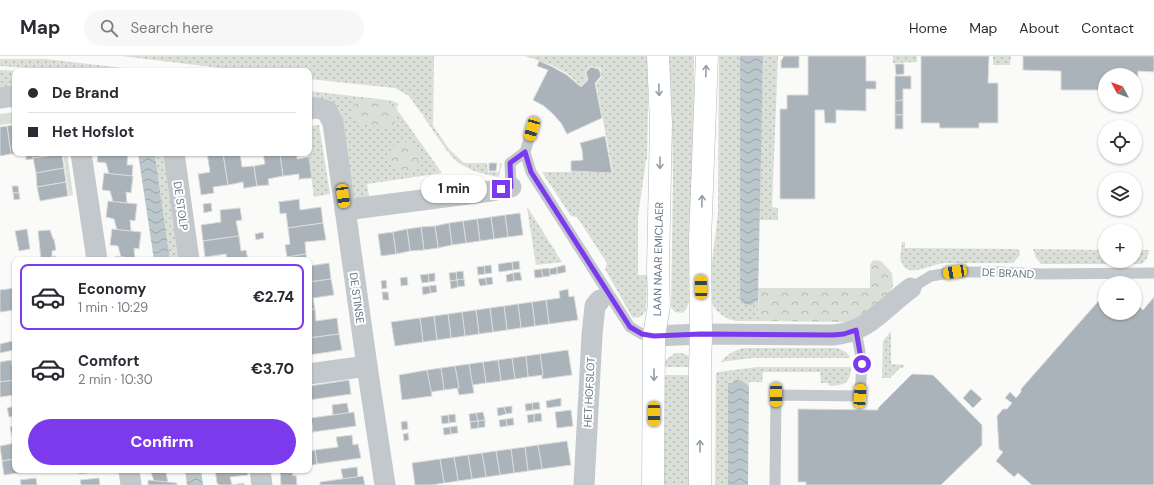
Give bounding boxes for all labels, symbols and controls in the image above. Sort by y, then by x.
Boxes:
search box [84,10,364,46]
text: Map [20,15,60,40]
icon: search [98,17,120,39]
text: Search here [130,18,213,38]
text: Home [909,19,947,37]
text: Map [969,19,997,37]
text: About [1019,19,1059,37]
text: Contact [1081,19,1134,37]
one-way arrow [703,65,710,78]
north arrow [1098,68,1142,112]
map controls [1098,68,1142,320]
text: De Brand [52,83,119,103]
one-way arrow [656,83,663,96]
car [523,116,541,142]
button: locate [1098,120,1142,164]
text: Het Hofslot [52,122,134,142]
one-way arrow [656,156,664,169]
button: layers [1098,172,1142,216]
callout: 1 min [421,175,487,203]
text: 1 min [438,180,470,197]
route end [492,180,510,198]
street label: DE STOLP [171,181,191,231]
car [335,183,351,209]
one-way arrow [698,195,705,208]
street label: LAAN NAAR EMICLAER [650,202,666,316]
button: + [1098,224,1142,268]
car [942,264,968,280]
street label: DE BRAND [982,265,1035,281]
street label: DE STINSE [346,271,368,325]
car [695,275,707,299]
button: − [1098,276,1142,320]
icon: car [30,279,66,315]
text: Economy [78,279,146,299]
text: €2.74 [253,287,294,307]
text: 1 min · 10:29 [78,299,148,316]
icon: car [30,351,66,387]
text: Comfort [78,351,139,371]
route start [853,355,871,373]
street label: HET HOFSLOT [580,356,598,428]
text: €3.70 [251,359,294,379]
one-way arrow [650,368,658,381]
text: 2 min · 10:30 [78,371,153,388]
car [770,383,782,407]
car [853,384,867,408]
car [648,402,660,426]
button: Confirm [28,419,296,465]
one-way arrow [697,440,704,453]

